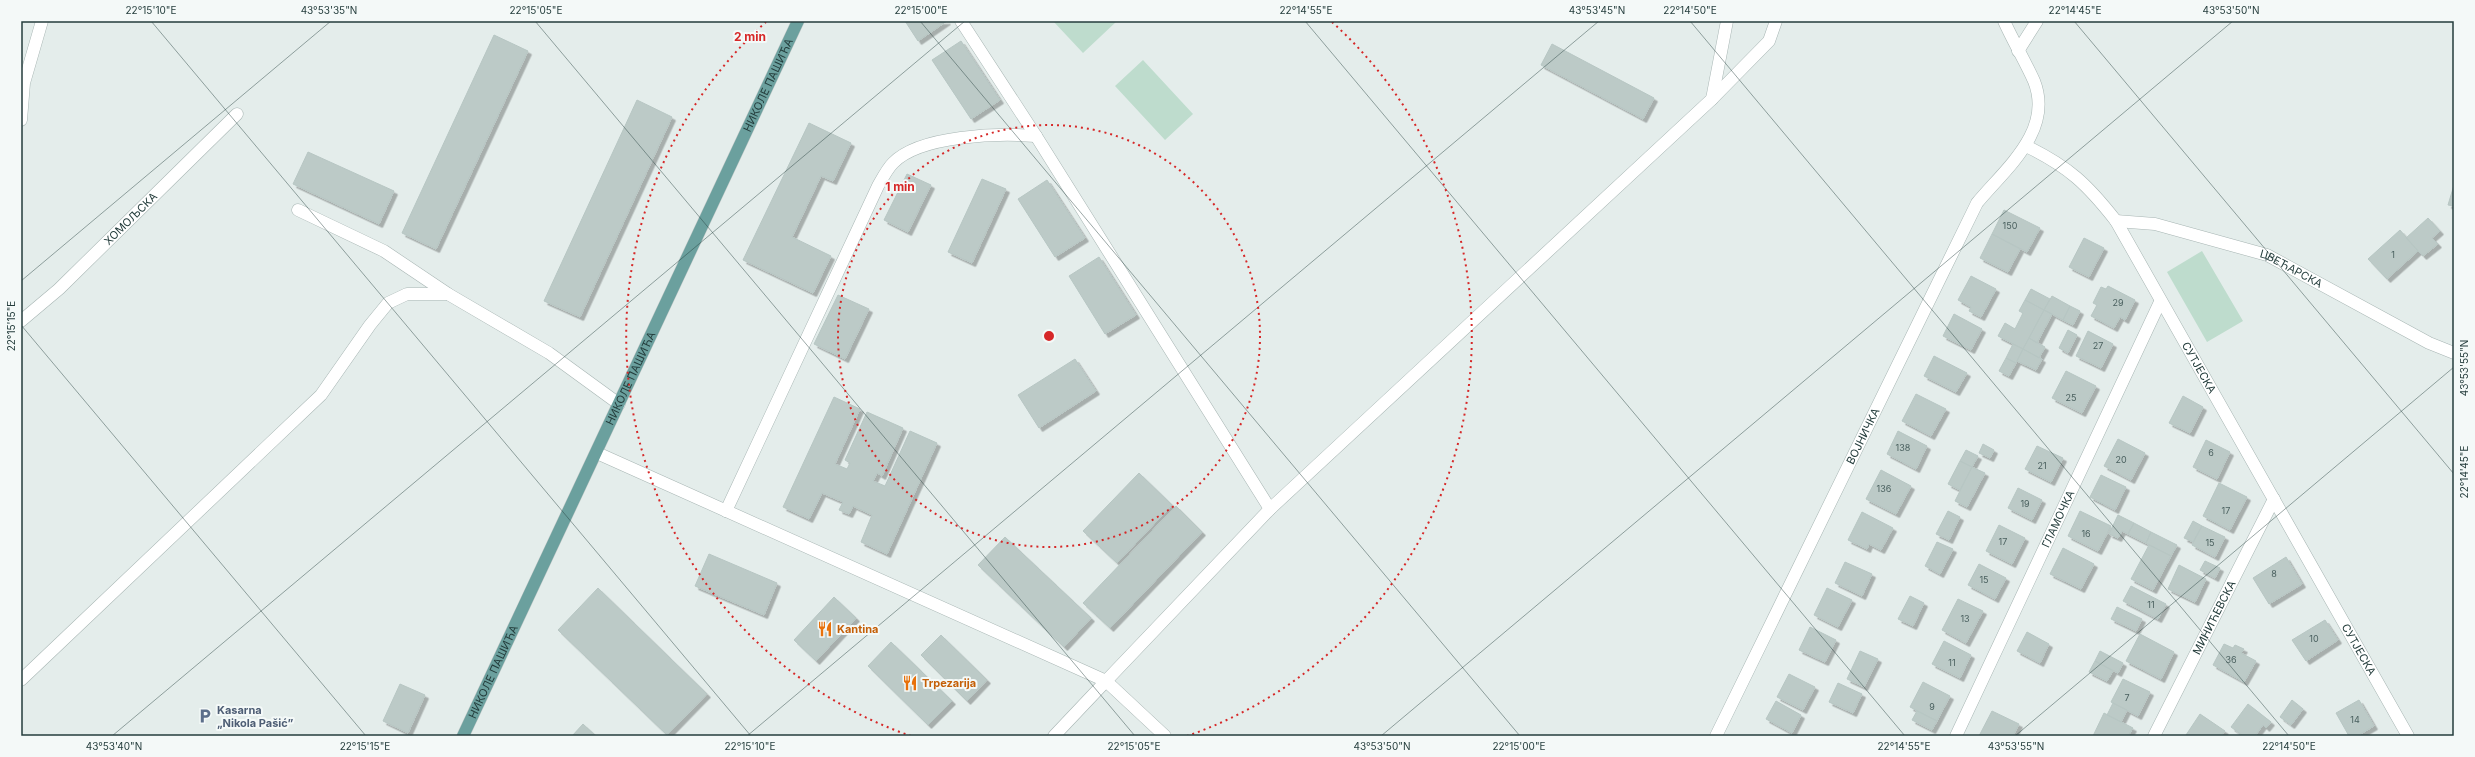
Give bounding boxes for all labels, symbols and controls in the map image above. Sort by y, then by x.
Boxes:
text: 22°15'10"E [126,4,176,16]
text: 43°53'35"N [301,4,357,16]
text: 22°15'05"E [510,4,562,16]
text: 22°15'00"E [894,4,948,16]
text: 22°14'55"E [1279,4,1333,16]
text: 43°53'45"N [1569,4,1625,16]
text: 22°14'50"E [1663,4,1717,16]
text: 22°14'45"E [2049,4,2101,16]
text: 43°53'50"N [2203,4,2259,16]
text: 2 min [734,29,766,44]
street label: НИКОЛЕ ПАШИЋА [740,35,796,134]
text: 1 min [885,179,915,194]
street label: ХОМОЉСКА [101,189,160,248]
house number: 150 [2003,220,2018,231]
street label: ЦВЕЋАРСКА [2258,246,2325,291]
house number: 1 [2391,249,2395,260]
house number: 29 [2112,297,2124,308]
text: 22°15'15"E [5,301,17,351]
street label: НИКОЛЕ ПАШИЋА [603,329,659,427]
centre of rings [1042,329,1056,343]
street label: СУТЈЕСКА [2179,339,2220,396]
house number: 27 [2093,340,2103,351]
text: 43°53'55"N [2458,340,2470,396]
house number: 25 [2066,392,2076,403]
street label: ВОЈНИЧКА [1843,405,1883,467]
house number: 138 [1896,442,1911,453]
text: 22°14'45"E [2458,446,2470,498]
house number: 6 [2208,447,2214,458]
house number: 20 [2115,454,2127,465]
house number: 21 [2037,460,2047,471]
house number: 136 [1877,483,1892,494]
street label: ГЛАМОЧКА [2039,488,2078,550]
house number: 19 [2020,498,2030,509]
house number: 17 [2222,505,2230,516]
house number: 16 [2081,528,2091,539]
house number: 17 [1999,536,2007,547]
house number: 15 [2205,537,2215,548]
house number: 8 [2271,568,2277,579]
house number: 15 [1979,574,1989,585]
street label: МИНИЋЕВСКА [2189,578,2239,657]
house number: 11 [2147,599,2155,610]
house number: 13 [1960,613,1970,624]
restaurant icon: Kantina [816,620,834,638]
street label: СУТЈЕСКА [2339,621,2379,678]
street label: НИКОЛЕ ПАШИЋА [465,622,521,721]
place label: Kantina [837,622,878,636]
house number: 10 [2309,633,2319,644]
house number: 36 [2225,654,2237,665]
house number: 11 [1948,657,1956,668]
restaurant icon: Trpezarija [901,674,919,692]
place label: Trpezarija [922,676,976,690]
house number: 7 [2124,692,2130,703]
house number: 9 [1929,701,1935,712]
place label: Kasarna „Nikola Pašić” [217,703,294,730]
parking icon: Kasarna „Nikola Pašić” [196,707,214,725]
house number: 14 [2350,714,2360,725]
text: 43°53'40"N [86,740,142,752]
text: 22°15'15"E [340,740,390,752]
text: 22°15'10"E [725,740,775,752]
text: 22°15'05"E [1108,740,1160,752]
text: 43°53'50"N [1354,740,1410,752]
text: 22°15'00"E [1492,740,1546,752]
text: 22°14'55"E [1877,740,1931,752]
text: 43°53'55"N [1988,740,2044,752]
text: 22°14'50"E [2262,740,2316,752]

